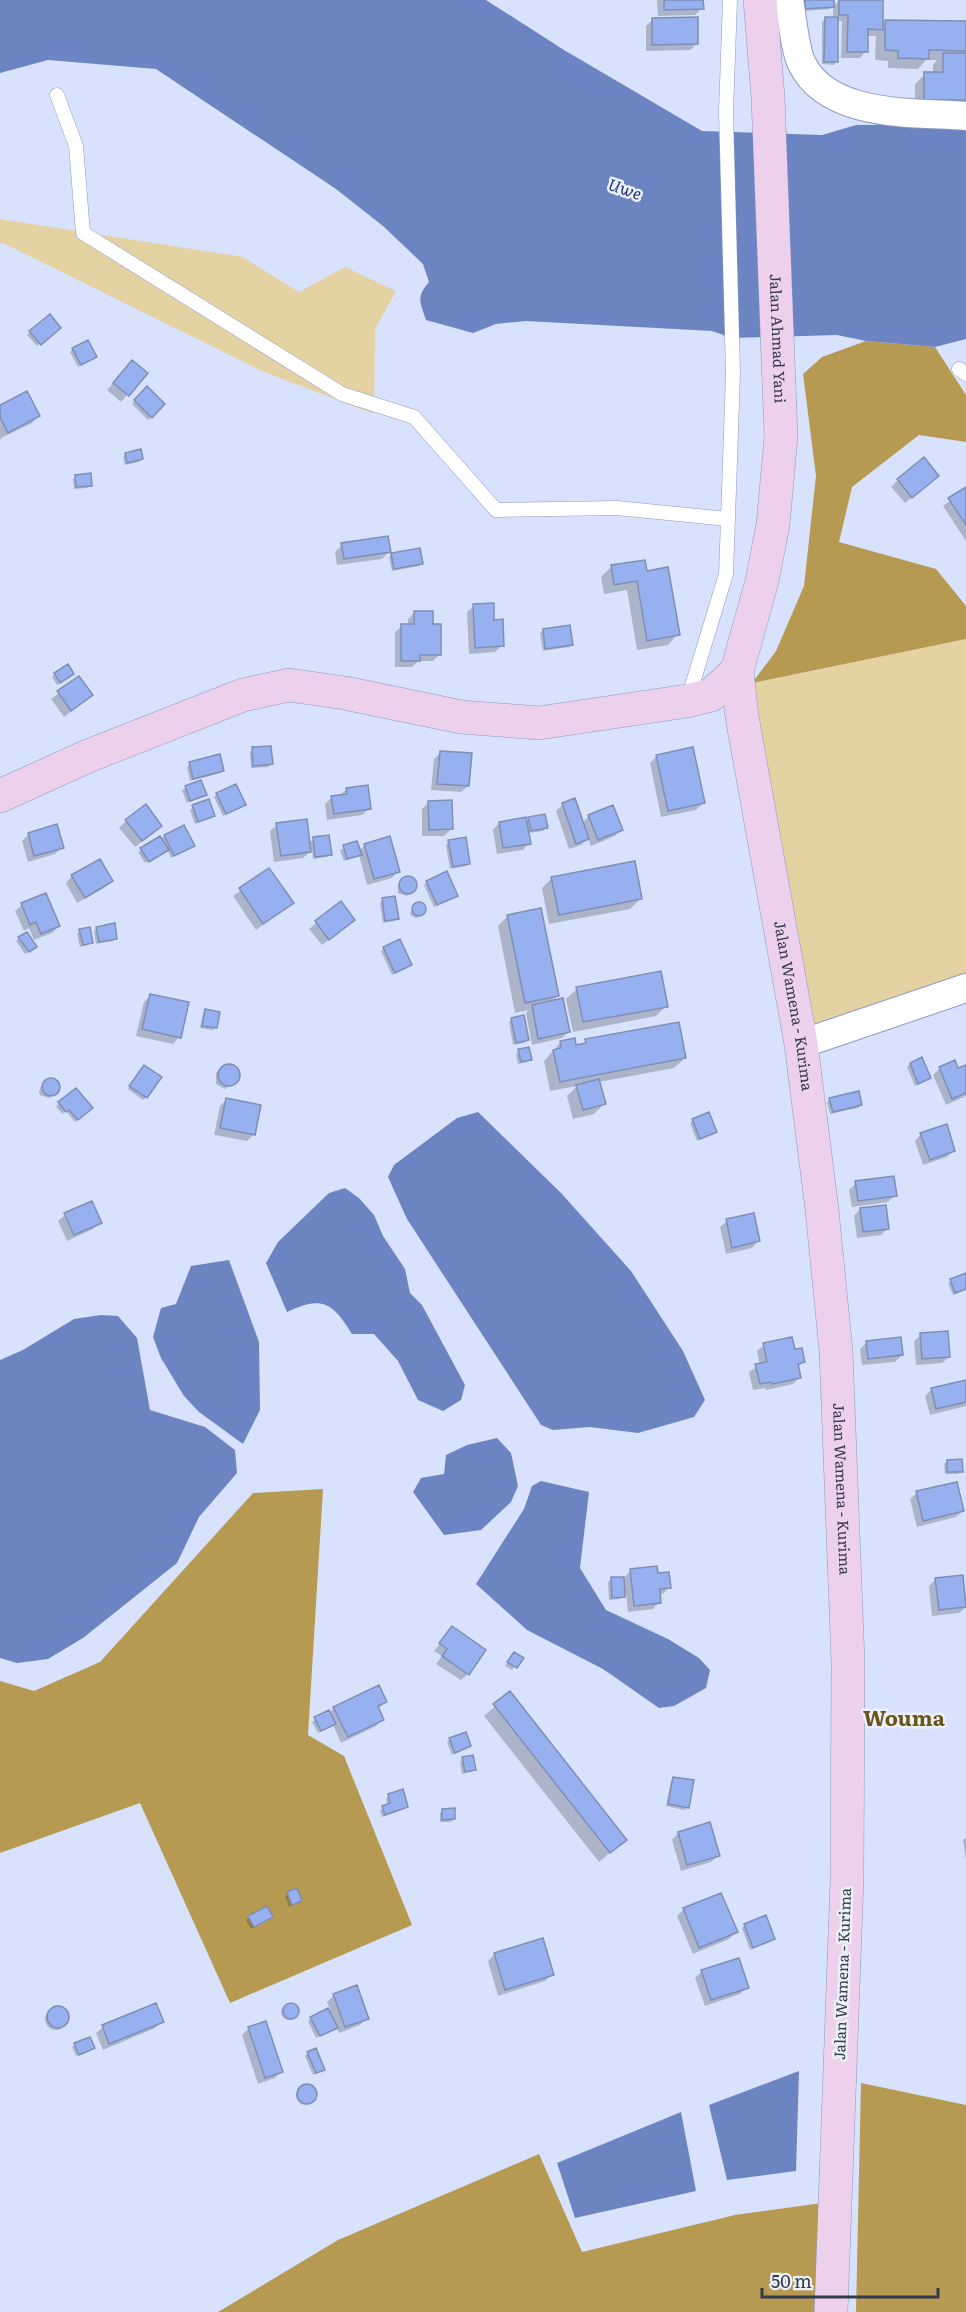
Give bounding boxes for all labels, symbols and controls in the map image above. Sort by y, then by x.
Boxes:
water label: Uwe [605,171,645,205]
street label: Jalan Ahmad Yani [765,273,793,404]
street label: Jalan Wamena - Kurima [769,919,820,1093]
street label: Jalan Wamena - Kurima [828,1402,858,1576]
district label: Wouma [863,1701,946,1732]
street label: Jalan Wamena - Kurima [827,1887,856,2060]
scale bar [762,2261,938,2299]
text: 50 m [771,2267,812,2294]

